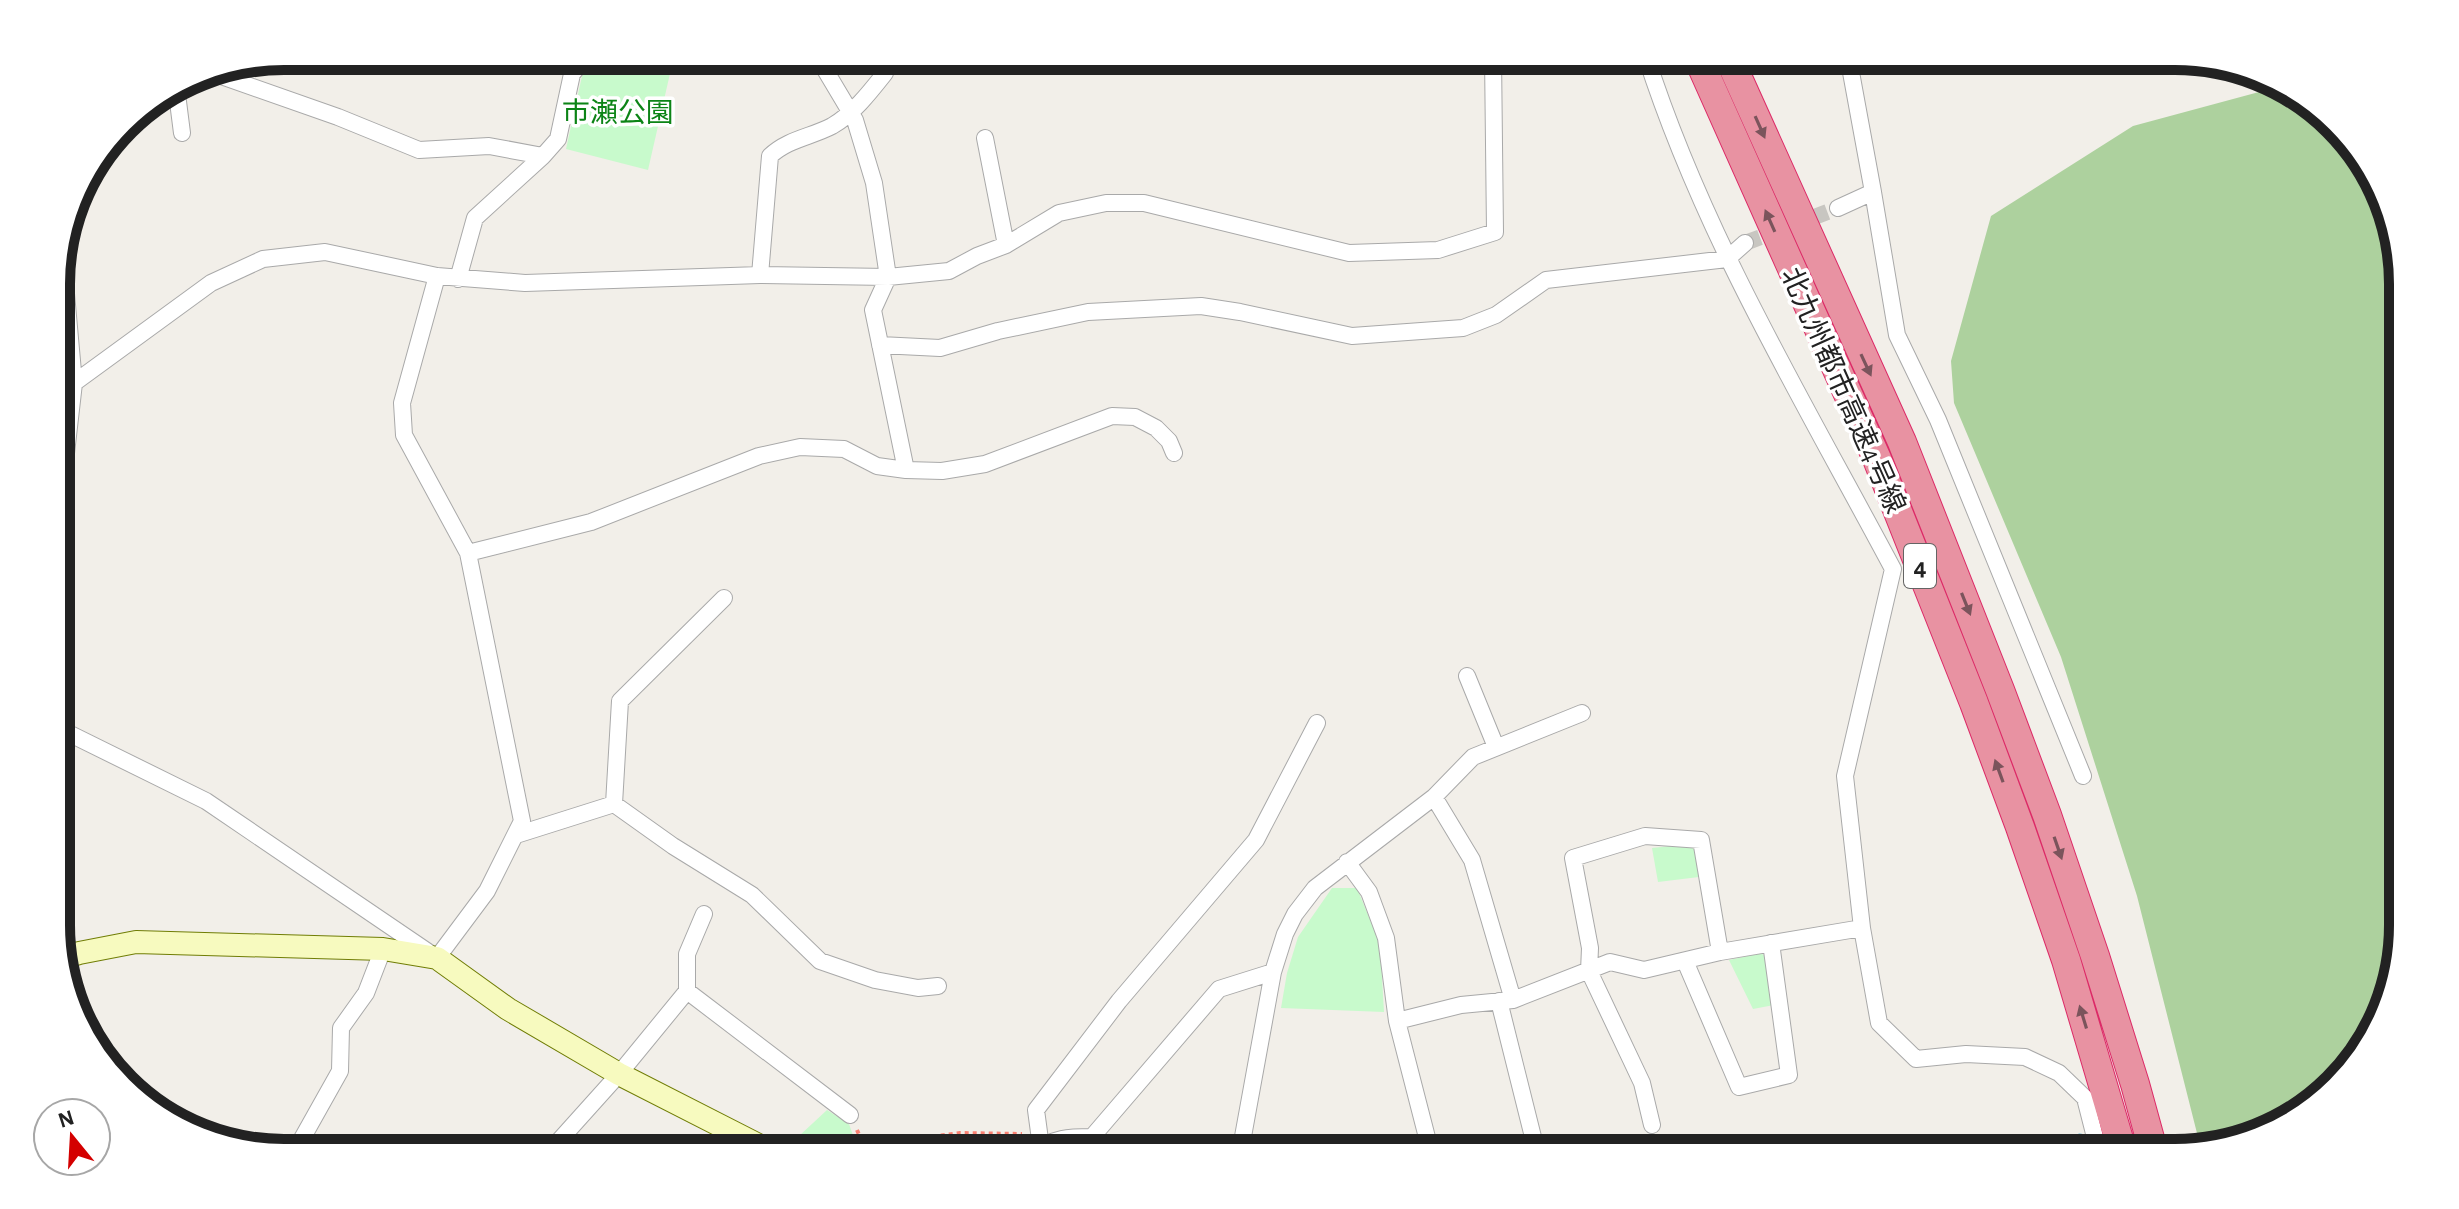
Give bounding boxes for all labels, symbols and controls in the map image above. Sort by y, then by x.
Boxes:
park label: 市瀬公園 [562,98,674,128]
one-way arrow [1753,115,1767,139]
one-way arrow [1763,209,1776,233]
street label: 北九州都市高速4号線 [1775,263,1911,518]
one-way arrow [1860,353,1873,376]
road number: 4 [1904,544,1936,588]
one-way arrow [1960,592,1973,616]
one-way arrow [1992,759,2005,783]
one-way arrow [2053,836,2065,860]
one-way arrow [2076,1004,2089,1028]
north arrow [32,1097,112,1177]
text: N [55,1106,77,1132]

